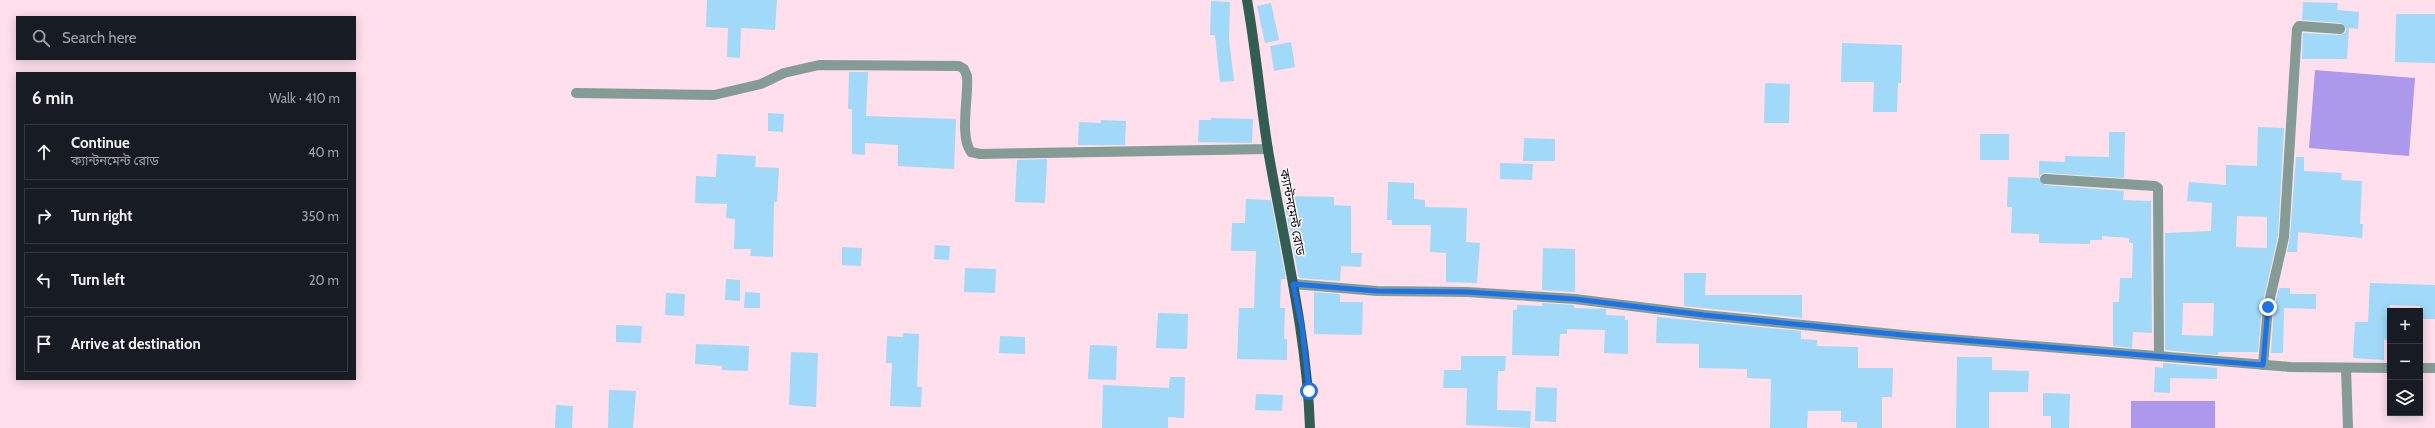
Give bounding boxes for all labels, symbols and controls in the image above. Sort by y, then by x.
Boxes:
search box [16,16,356,60]
icon: search [30,27,52,49]
text: Search here [62,29,137,47]
text: 6 min [32,88,74,108]
text: Walk · 410 m [269,90,340,106]
text: Continue [71,134,130,152]
icon: ahead [33,141,55,163]
text: 40 m [308,144,339,160]
text: ক্যান্টনমেন্ট রোড [71,152,159,168]
street label: ক্যান্টনমেন্ট রোড [1277,166,1309,257]
icon: right [33,205,55,227]
text: Turn right [71,207,132,225]
text: 350 m [302,208,339,224]
icon: left [33,269,55,291]
text: Turn left [71,271,125,289]
text: 20 m [309,272,339,288]
route end [2259,298,2277,316]
map controls [2387,308,2423,416]
button: + [2387,308,2423,344]
icon: arrive [33,333,55,355]
text: Arrive at destination [71,335,201,353]
button: − [2387,344,2423,380]
button: layers [2387,380,2423,416]
route start [1300,382,1318,400]

